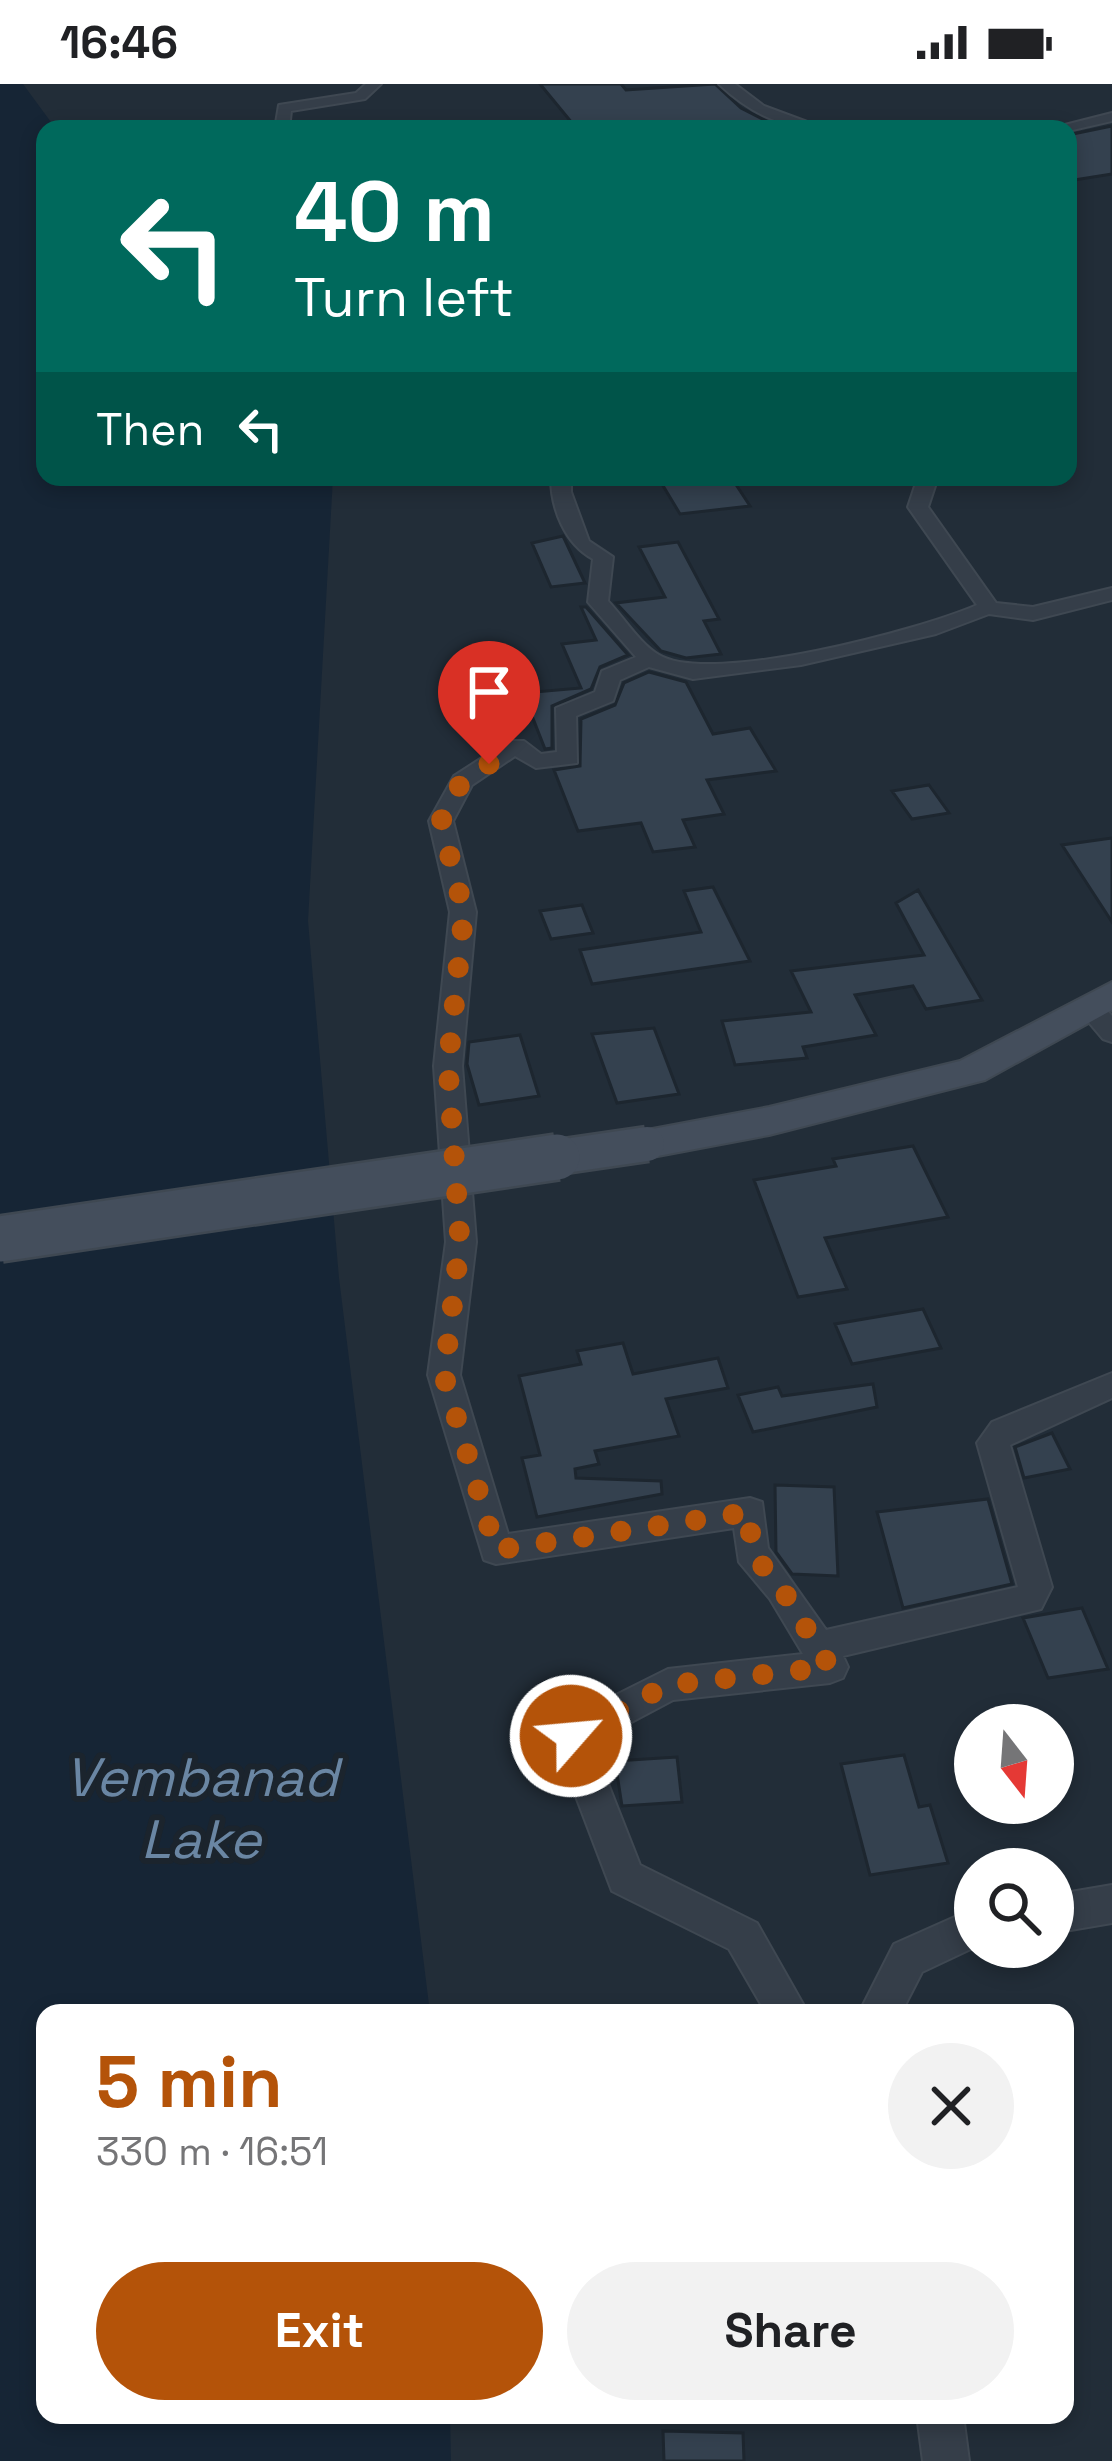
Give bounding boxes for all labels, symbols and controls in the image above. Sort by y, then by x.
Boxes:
text: 16:46 [60,14,178,71]
text: 40 m [294,158,495,266]
icon: left [96,168,252,324]
text: Turn left [294,263,514,332]
icon: left [228,396,294,462]
text: Then [96,401,204,458]
pin [438,641,540,764]
icon: arrive [456,659,522,725]
position arrow [508,1673,634,1799]
north arrow [954,1704,1074,1824]
map controls [954,1704,1074,1968]
water label: Vembanad Lake [64,1743,343,1874]
button: search [954,1848,1074,1968]
text: 5 min [96,2036,282,2128]
button: close [888,2043,1014,2169]
text: 330 m · 16:51 [96,2127,328,2176]
button: Exit [96,2262,543,2400]
button: Share [567,2262,1014,2400]

